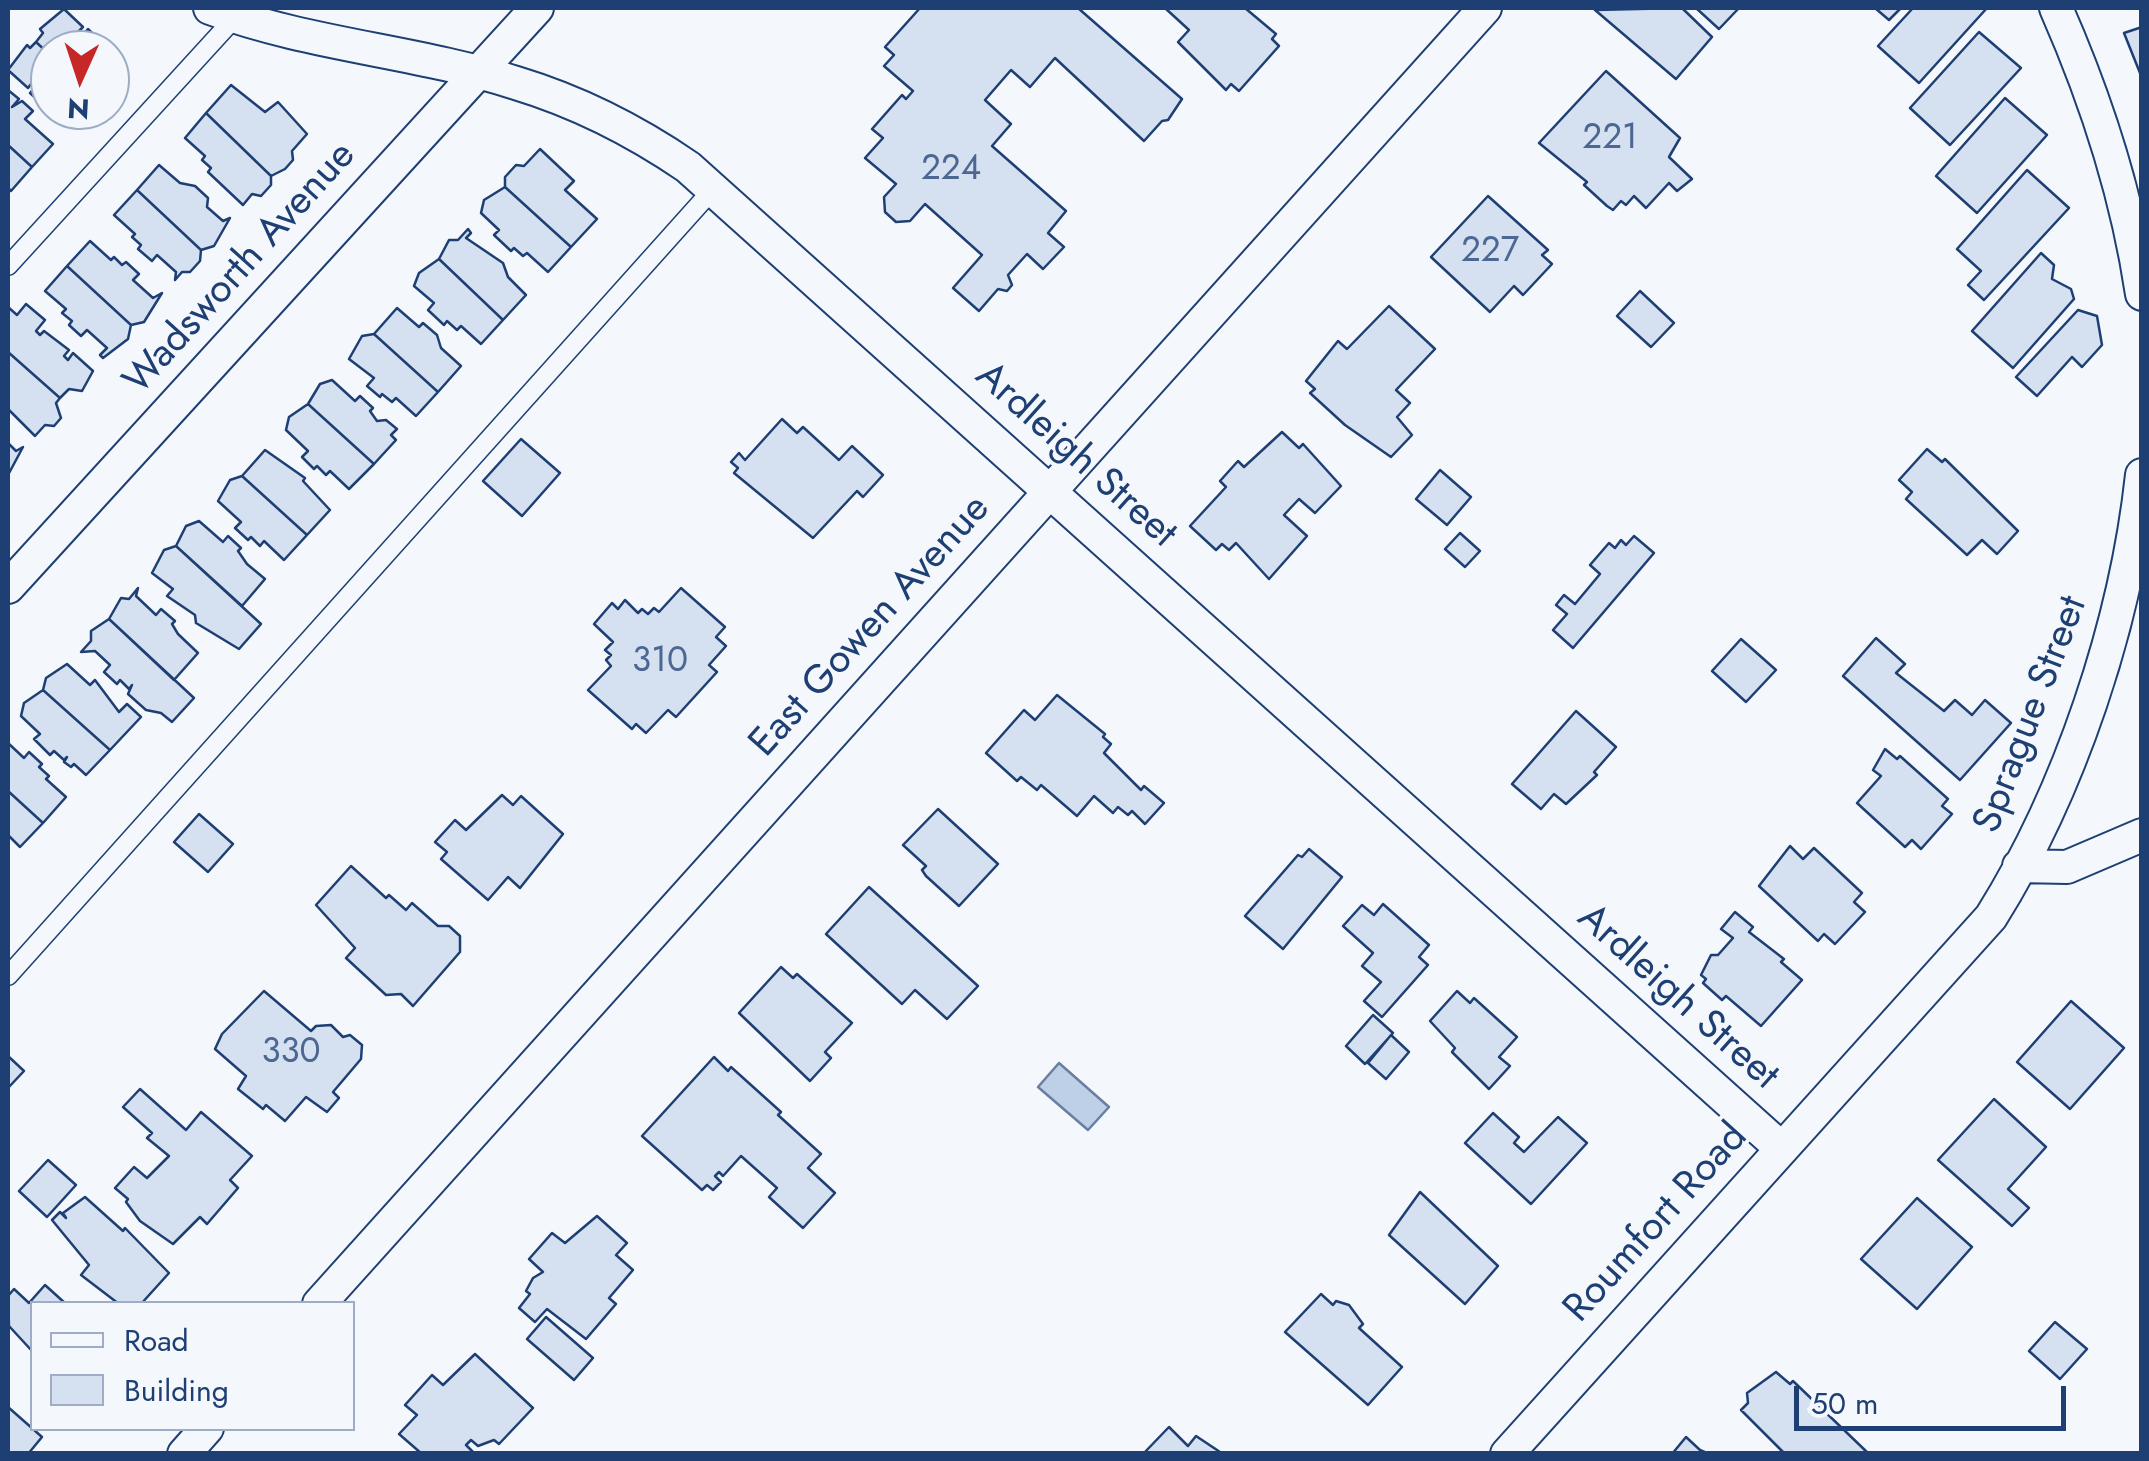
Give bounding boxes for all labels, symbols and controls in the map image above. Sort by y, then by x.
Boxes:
north arrow [30,30,130,130]
text: N [66,87,91,130]
house number: 221 [1582,119,1638,161]
street label: Wadsworth Avenue [115,133,367,405]
house number: 224 [921,150,981,192]
house number: 227 [1461,232,1519,274]
street label: Ardleigh Street [964,353,1186,559]
street label: East Gowen Avenue [741,486,1001,768]
street label: Sprague Street [1965,590,2099,840]
house number: 310 [632,642,688,684]
street label: Ardleigh Street [1566,895,1788,1101]
house number: 330 [261,1033,321,1075]
street label: Roumfort Road [1555,1115,1759,1333]
legend [30,1301,355,1431]
text: Road [124,1319,189,1362]
scale bar [1799,1366,2072,1428]
text: Building [124,1369,229,1412]
text: 50 m [1811,1382,1878,1425]

